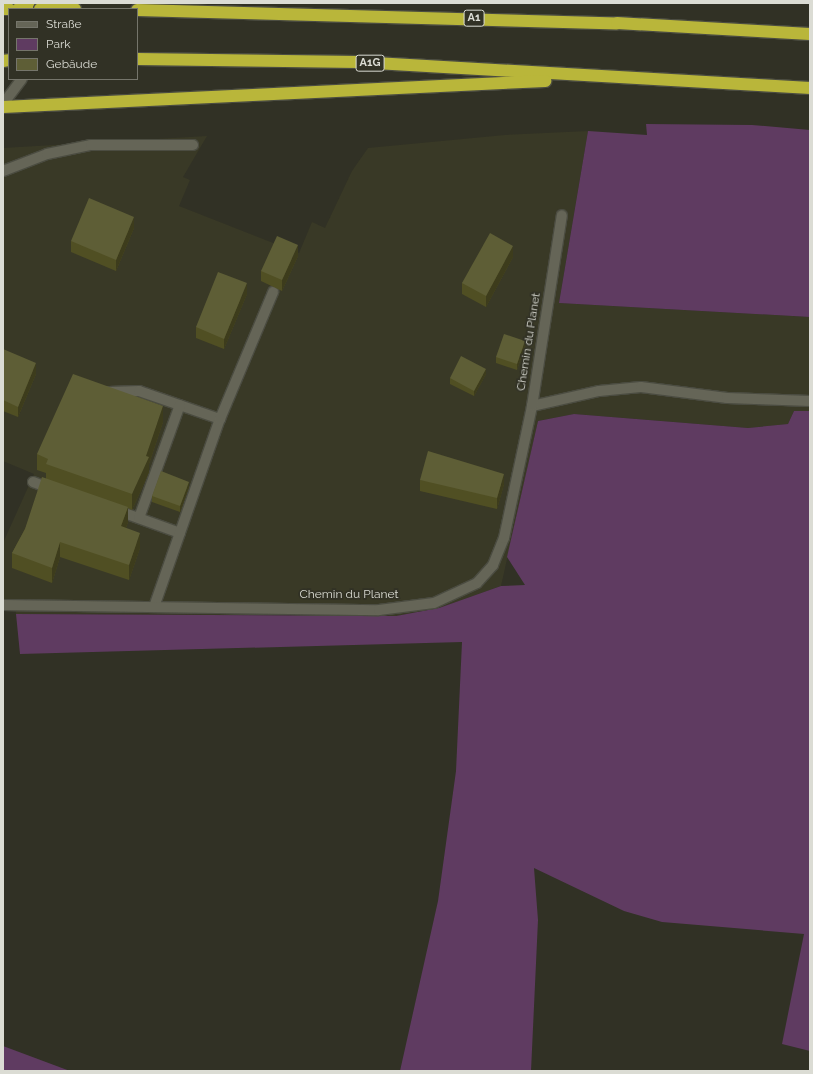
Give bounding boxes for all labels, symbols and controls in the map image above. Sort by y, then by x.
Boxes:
legend [8,8,138,80]
road number: A1 [463,9,485,27]
text: Straße [46,17,82,31]
text: Park [46,37,71,51]
road number: A1G [355,54,385,72]
text: Gebäude [46,57,97,71]
street label: Chemin du Planet [514,292,544,392]
street label: Chemin du Planet [300,588,398,602]

